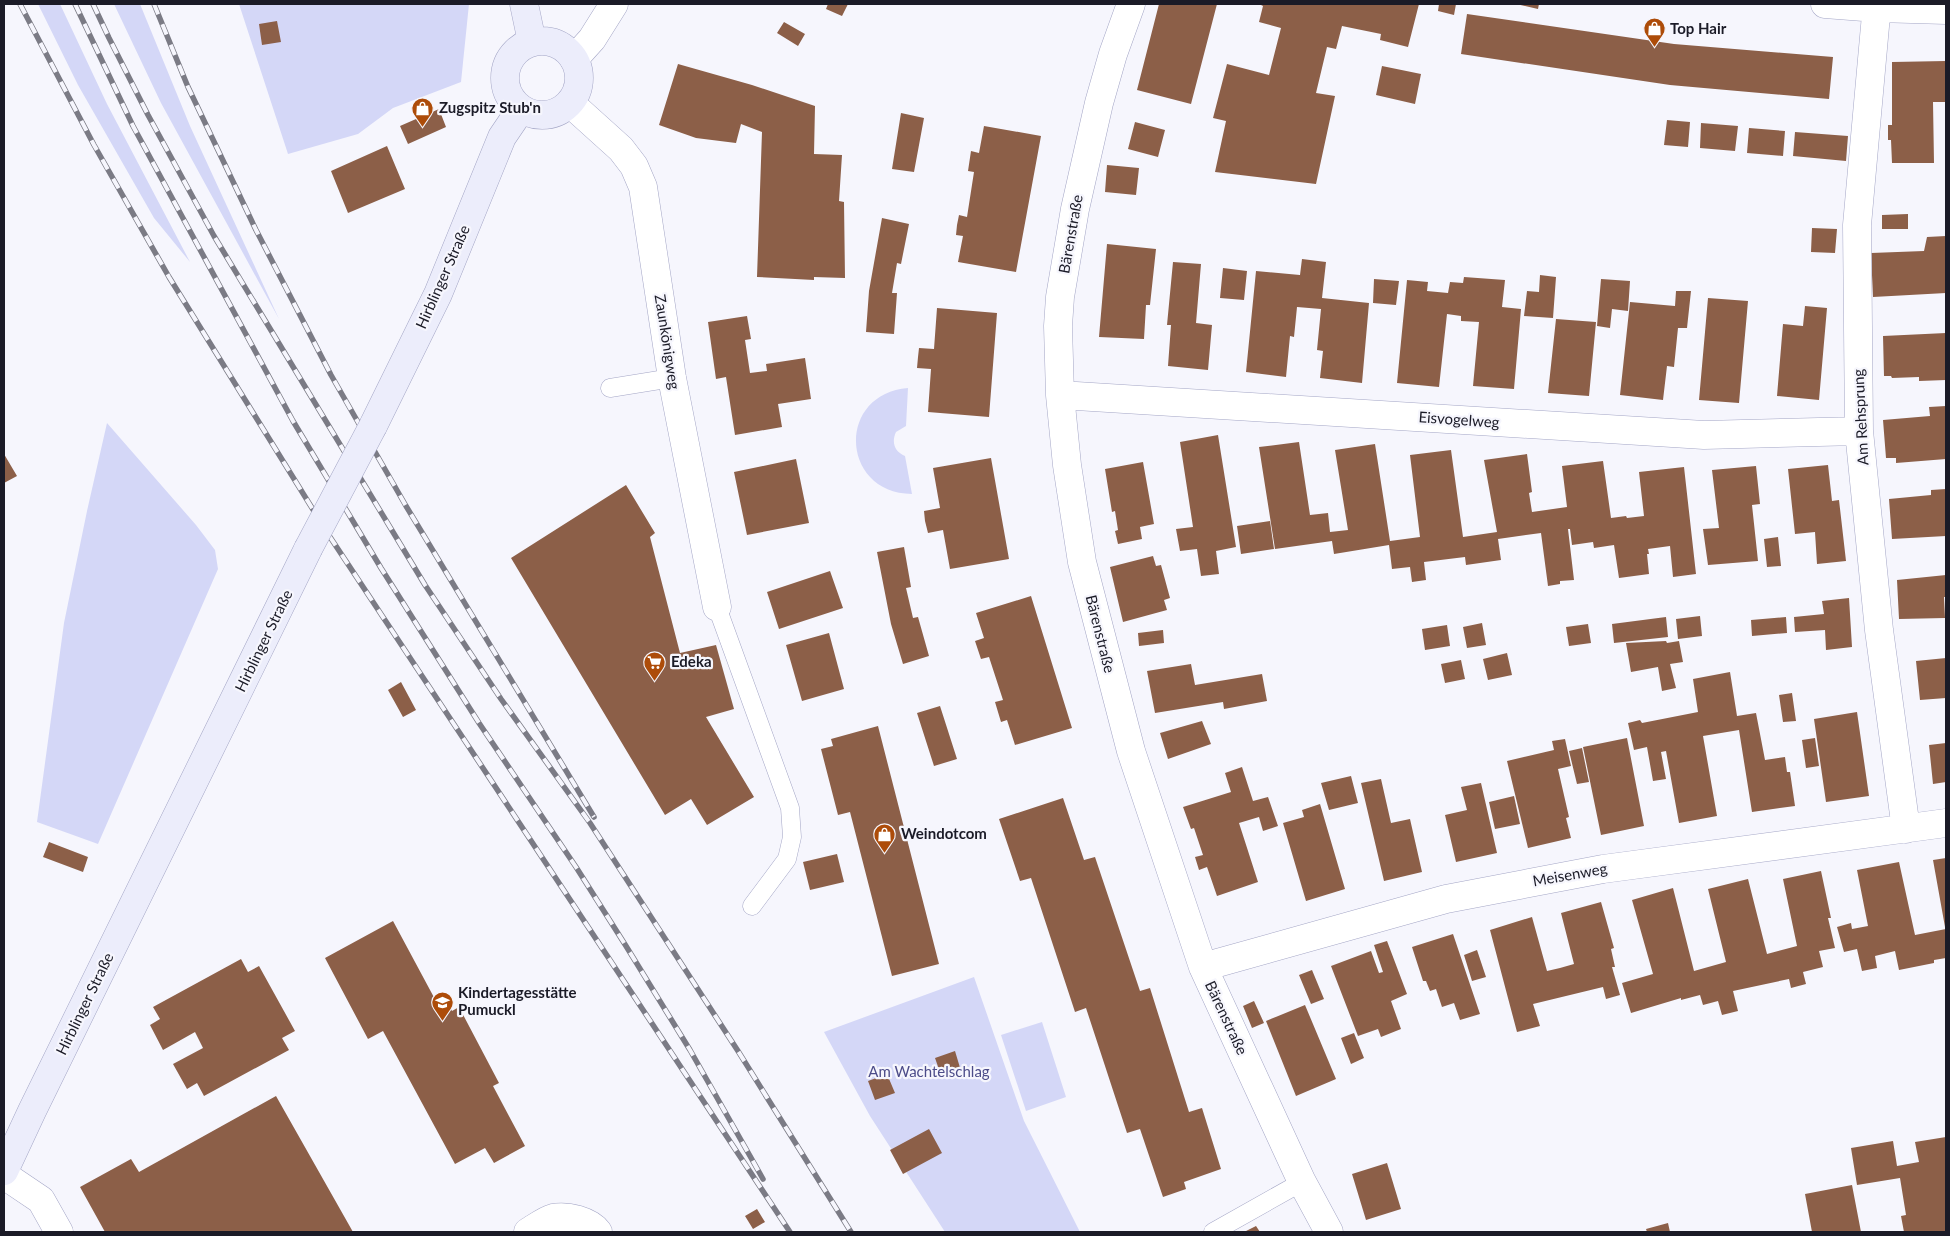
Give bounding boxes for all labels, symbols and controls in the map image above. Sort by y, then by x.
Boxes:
shop icon: Top Hair [1642,17,1666,48]
place label: Top Hair [1670,19,1727,37]
shop icon: Zugspitz Stub'n [411,96,435,127]
place label: Zugspitz Stub'n [439,98,541,116]
street label: Bärenstraße [1054,193,1086,275]
street label: Hirblinger Straße [411,222,473,331]
street label: Zaunkönigweg [652,293,684,391]
street label: Am Rehsprung [1848,368,1872,466]
street label: Eisvogelweg [1418,407,1500,431]
street label: Hirblinger Straße [231,586,296,695]
street label: Bärenstraße [1083,593,1119,675]
supermarket icon: Edeka [643,650,667,681]
place label: Edeka [671,652,712,670]
shop icon: Weindotcom [873,822,897,853]
place label: Weindotcom [901,824,987,842]
street label: Meisenweg [1531,859,1609,889]
street label: Hirblinger Straße [52,949,117,1058]
street label: Bärenstraße [1202,978,1252,1058]
place label: Kindertagesstätte Pumuckl [458,983,576,1018]
school or university icon: Kindertagesstätte Pumuckl [430,990,454,1021]
park label: Am Wachtelschlag [868,1062,990,1080]

